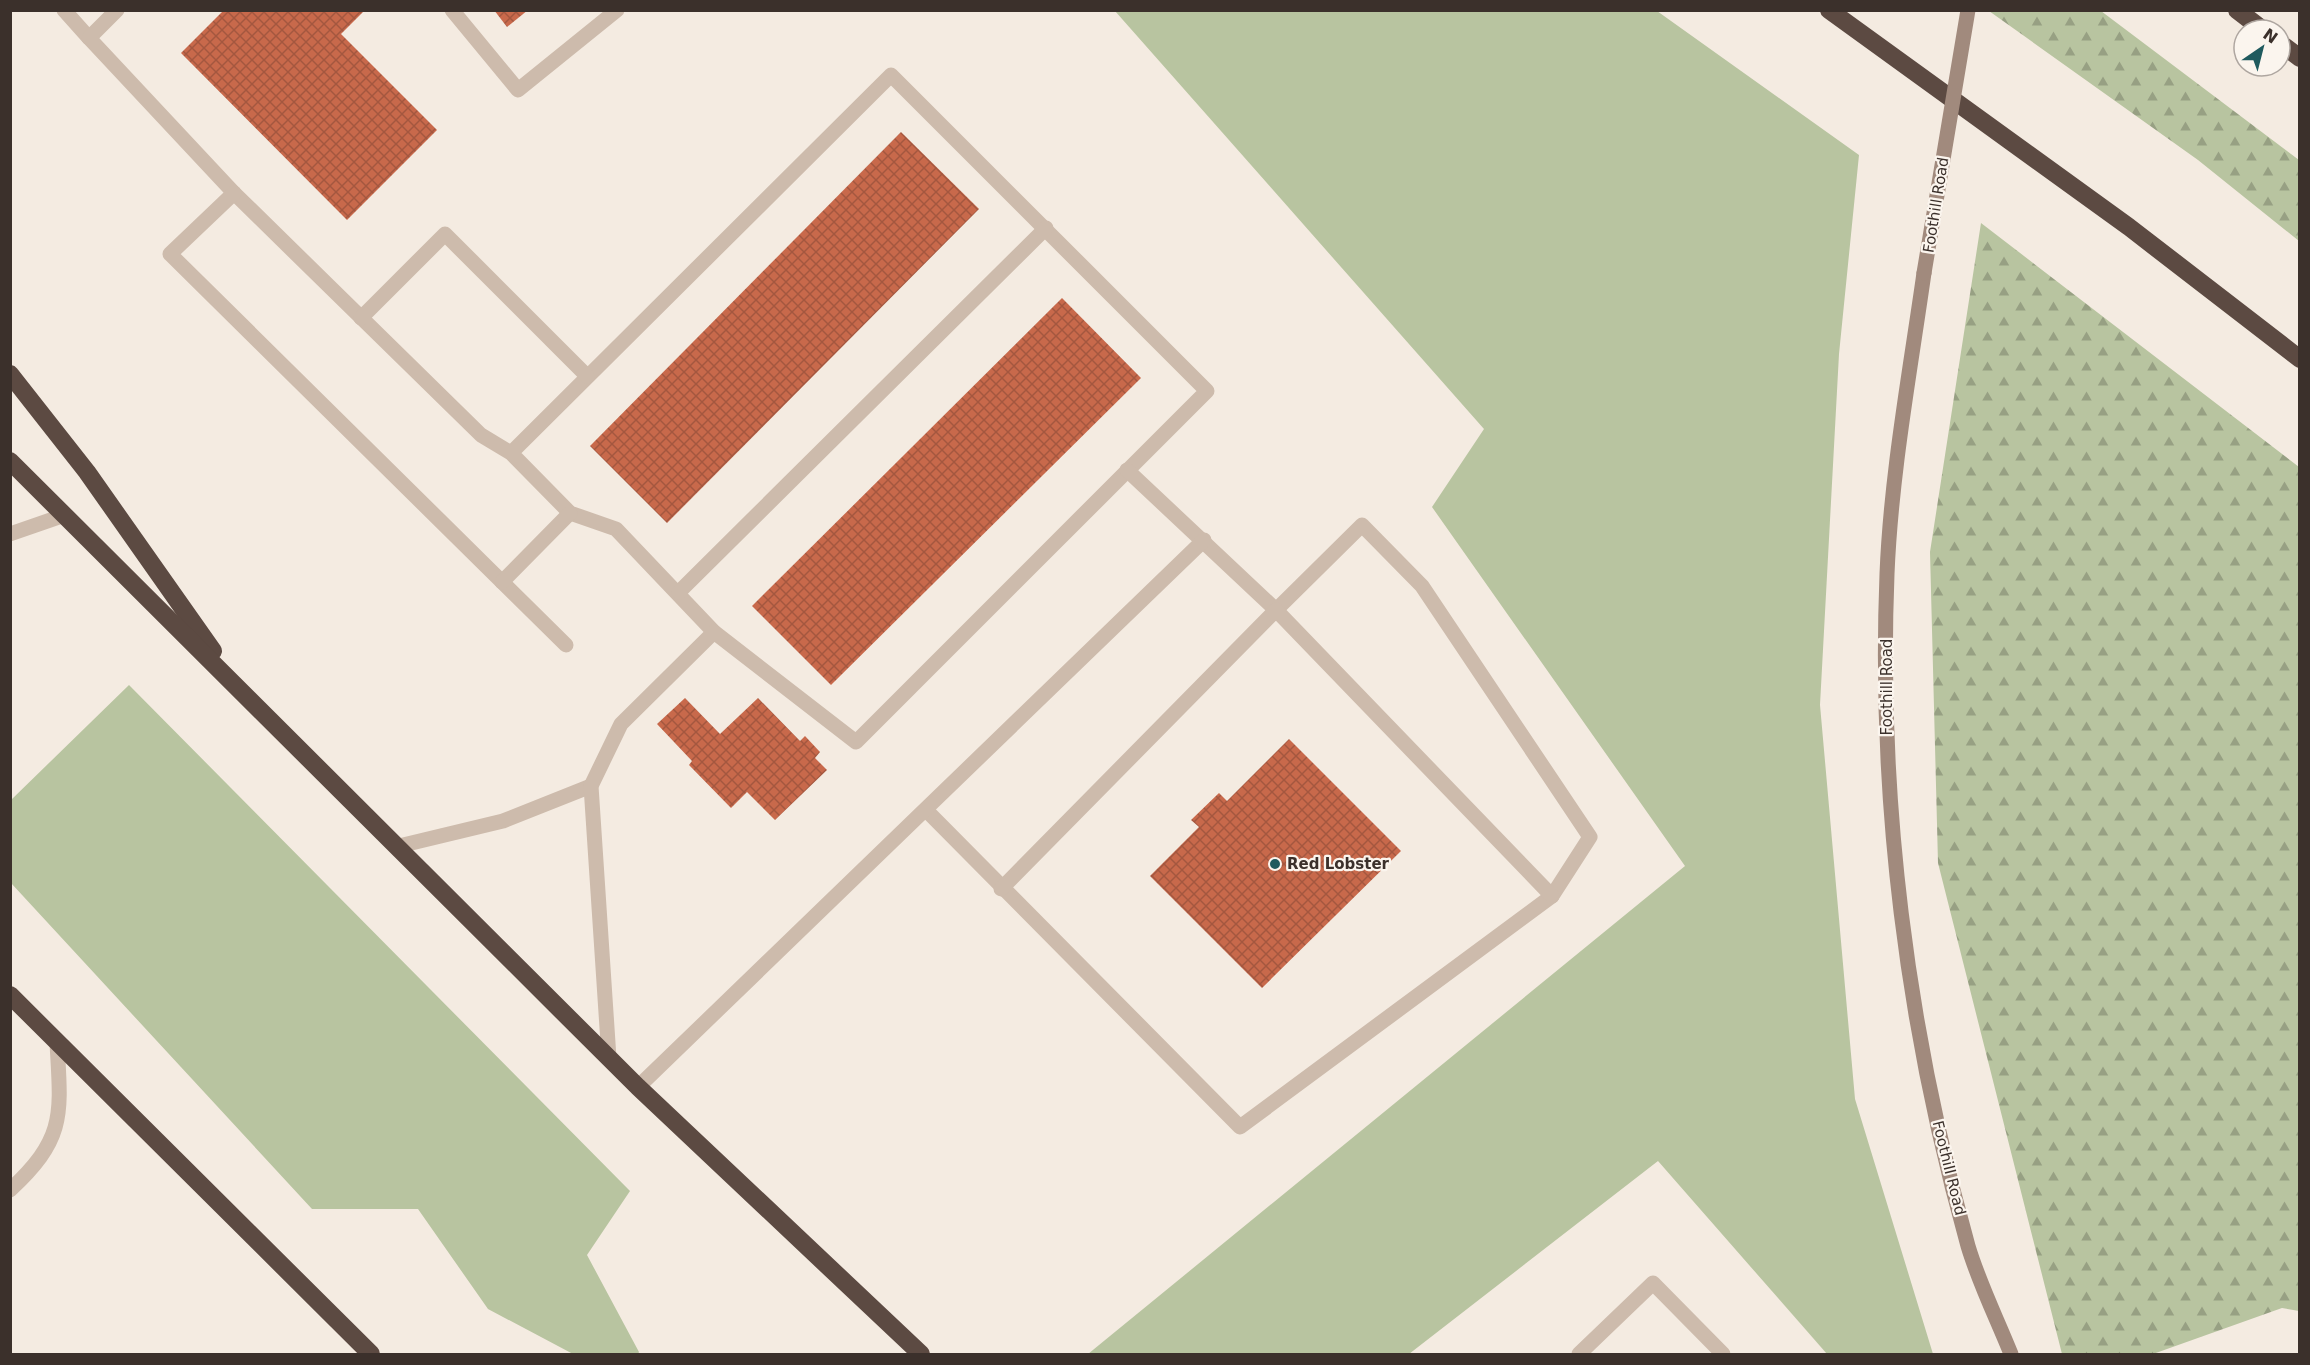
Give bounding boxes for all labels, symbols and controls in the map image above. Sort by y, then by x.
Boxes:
north arrow [2232,18,2292,78]
text: N [2259,25,2281,48]
street label: Foothill Road [1920,156,1952,254]
street label: Foothill Road [1878,639,1896,735]
place label: Red Lobster [1287,855,1390,873]
marker: Red Lobster [1268,857,1282,871]
street label: Foothill Road [1929,1119,1969,1217]

